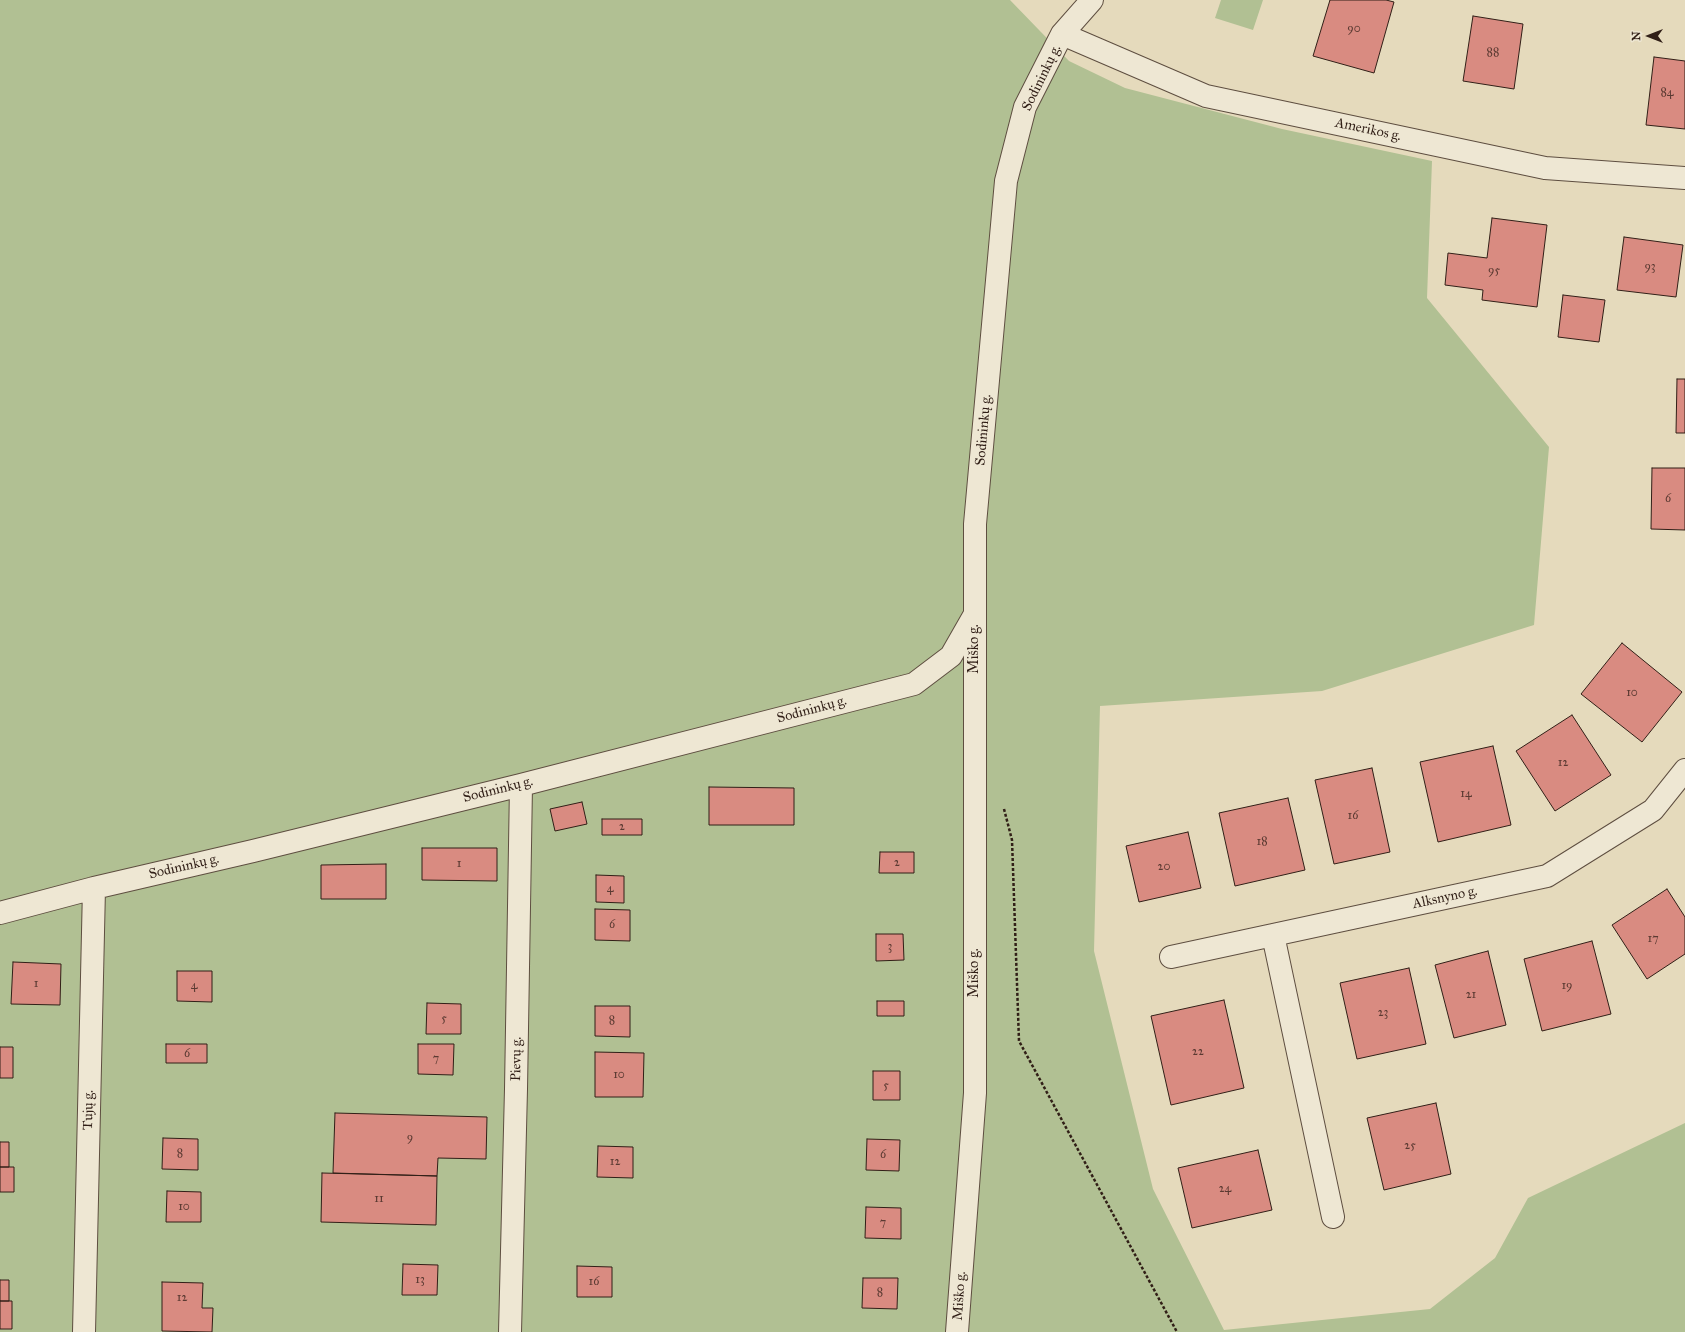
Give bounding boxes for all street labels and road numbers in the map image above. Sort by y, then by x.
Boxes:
street label: Sodininkų g. [1019,42,1065,114]
street label: Amerikos g. [1333,115,1403,145]
street label: Sodininkų g. [973,394,995,466]
street label: Miško g. [967,624,983,674]
street label: Sodininkų g. [775,693,849,727]
street label: Sodininkų g. [461,773,535,807]
street label: Sodininkų g. [147,851,221,883]
street label: Alksnyno g. [1411,883,1479,913]
street label: Miško g. [967,948,983,998]
street label: Pievų g. [508,1037,526,1081]
street label: Tujų g. [80,1090,98,1130]
street label: Miško g. [950,1271,970,1321]

